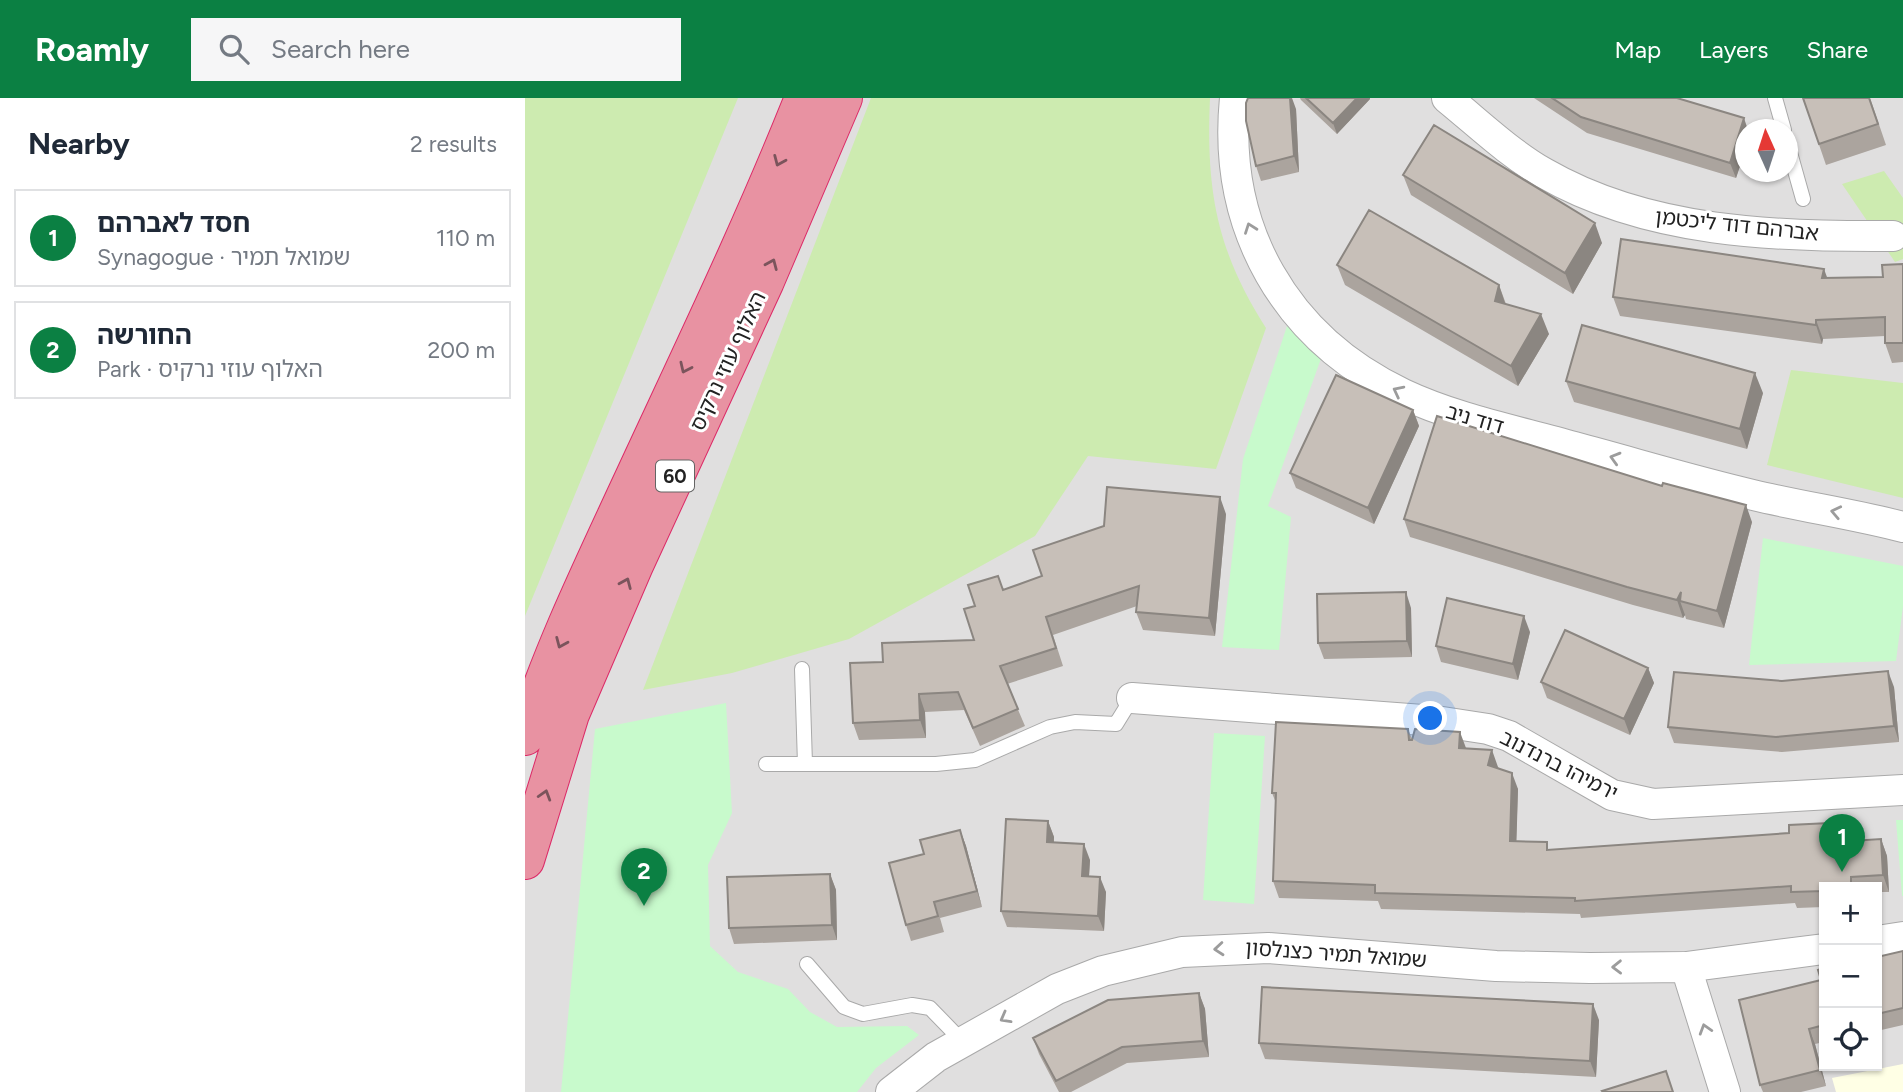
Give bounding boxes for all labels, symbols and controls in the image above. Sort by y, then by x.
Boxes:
search box [191,18,681,81]
text: Roamly [35,30,149,69]
icon: search [215,30,253,68]
text: Search here [271,33,410,65]
text: Map [1614,35,1661,64]
text: Layers [1699,35,1768,64]
text: Share [1806,35,1868,64]
north arrow [1735,119,1798,182]
text: Nearby [28,125,130,162]
text: 2 results [410,130,497,158]
one-way arrow [773,154,787,167]
street label: אברהם דוד ליכטמן [1654,203,1820,246]
text: חסד לאברהם [97,207,250,239]
one-way arrow [1244,222,1258,235]
text: 1 [48,224,58,252]
text: 110 m [436,224,495,252]
text: Synagogue · שמואל תמיר [97,243,350,271]
one-way arrow [764,259,778,271]
street label: האלוף עוזי נרקיס [684,287,771,434]
text: החורשה [97,319,192,351]
text: 2 [46,336,60,364]
text: 200 m [427,336,495,364]
text: Park · האלוף עוזי נרקיס [97,355,323,383]
one-way arrow [679,361,693,374]
one-way arrow [1393,385,1406,399]
street label: דוד ניב [1443,398,1507,439]
one-way arrow [1610,452,1622,466]
road number: 60 [656,460,694,492]
one-way arrow [1830,506,1842,521]
one-way arrow [618,577,632,589]
one-way arrow [555,636,569,648]
your location [1413,701,1447,735]
street label: ירמיהו ברנדנוב [1496,724,1622,805]
one-way arrow [537,789,552,801]
pin: 1 [1819,814,1865,872]
pin: 2 [621,848,667,906]
map controls [1819,882,1882,1071]
button: + [1819,882,1882,945]
street label: שמואל תמיר כצנלסון [1244,935,1428,972]
one-way arrow [1213,941,1224,956]
button: − [1819,945,1882,1008]
one-way arrow [1612,959,1622,975]
button: locate [1819,1008,1882,1071]
one-way arrow [1000,1010,1012,1023]
one-way arrow [1699,1024,1714,1036]

